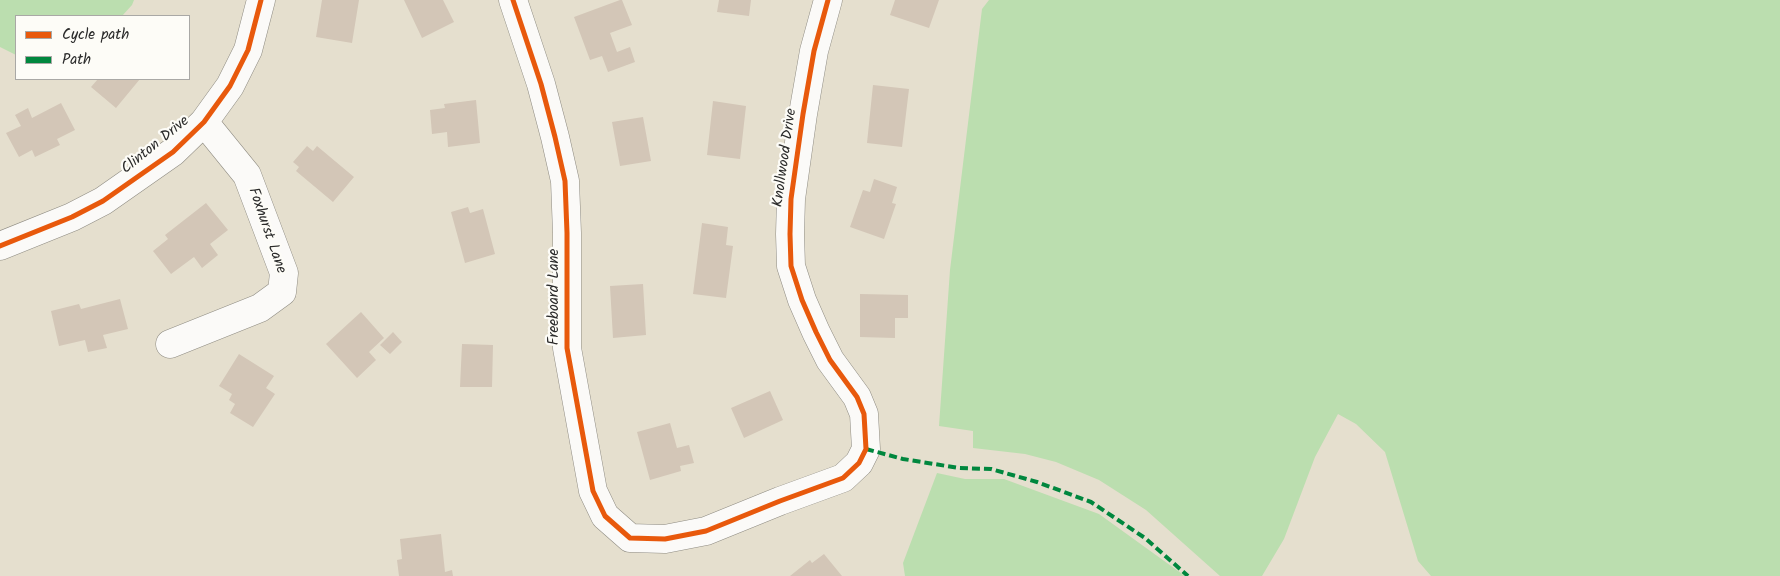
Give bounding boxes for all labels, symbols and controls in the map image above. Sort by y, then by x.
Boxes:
legend [15,15,190,80]
text: Cycle path [62,23,129,47]
text: Path [62,48,91,72]
street label: Knollwood Drive [770,107,802,209]
street label: Clinton Drive [118,113,194,179]
street label: Foxhurst Lane [243,186,289,276]
street label: Freeboard Lane [546,249,564,345]

